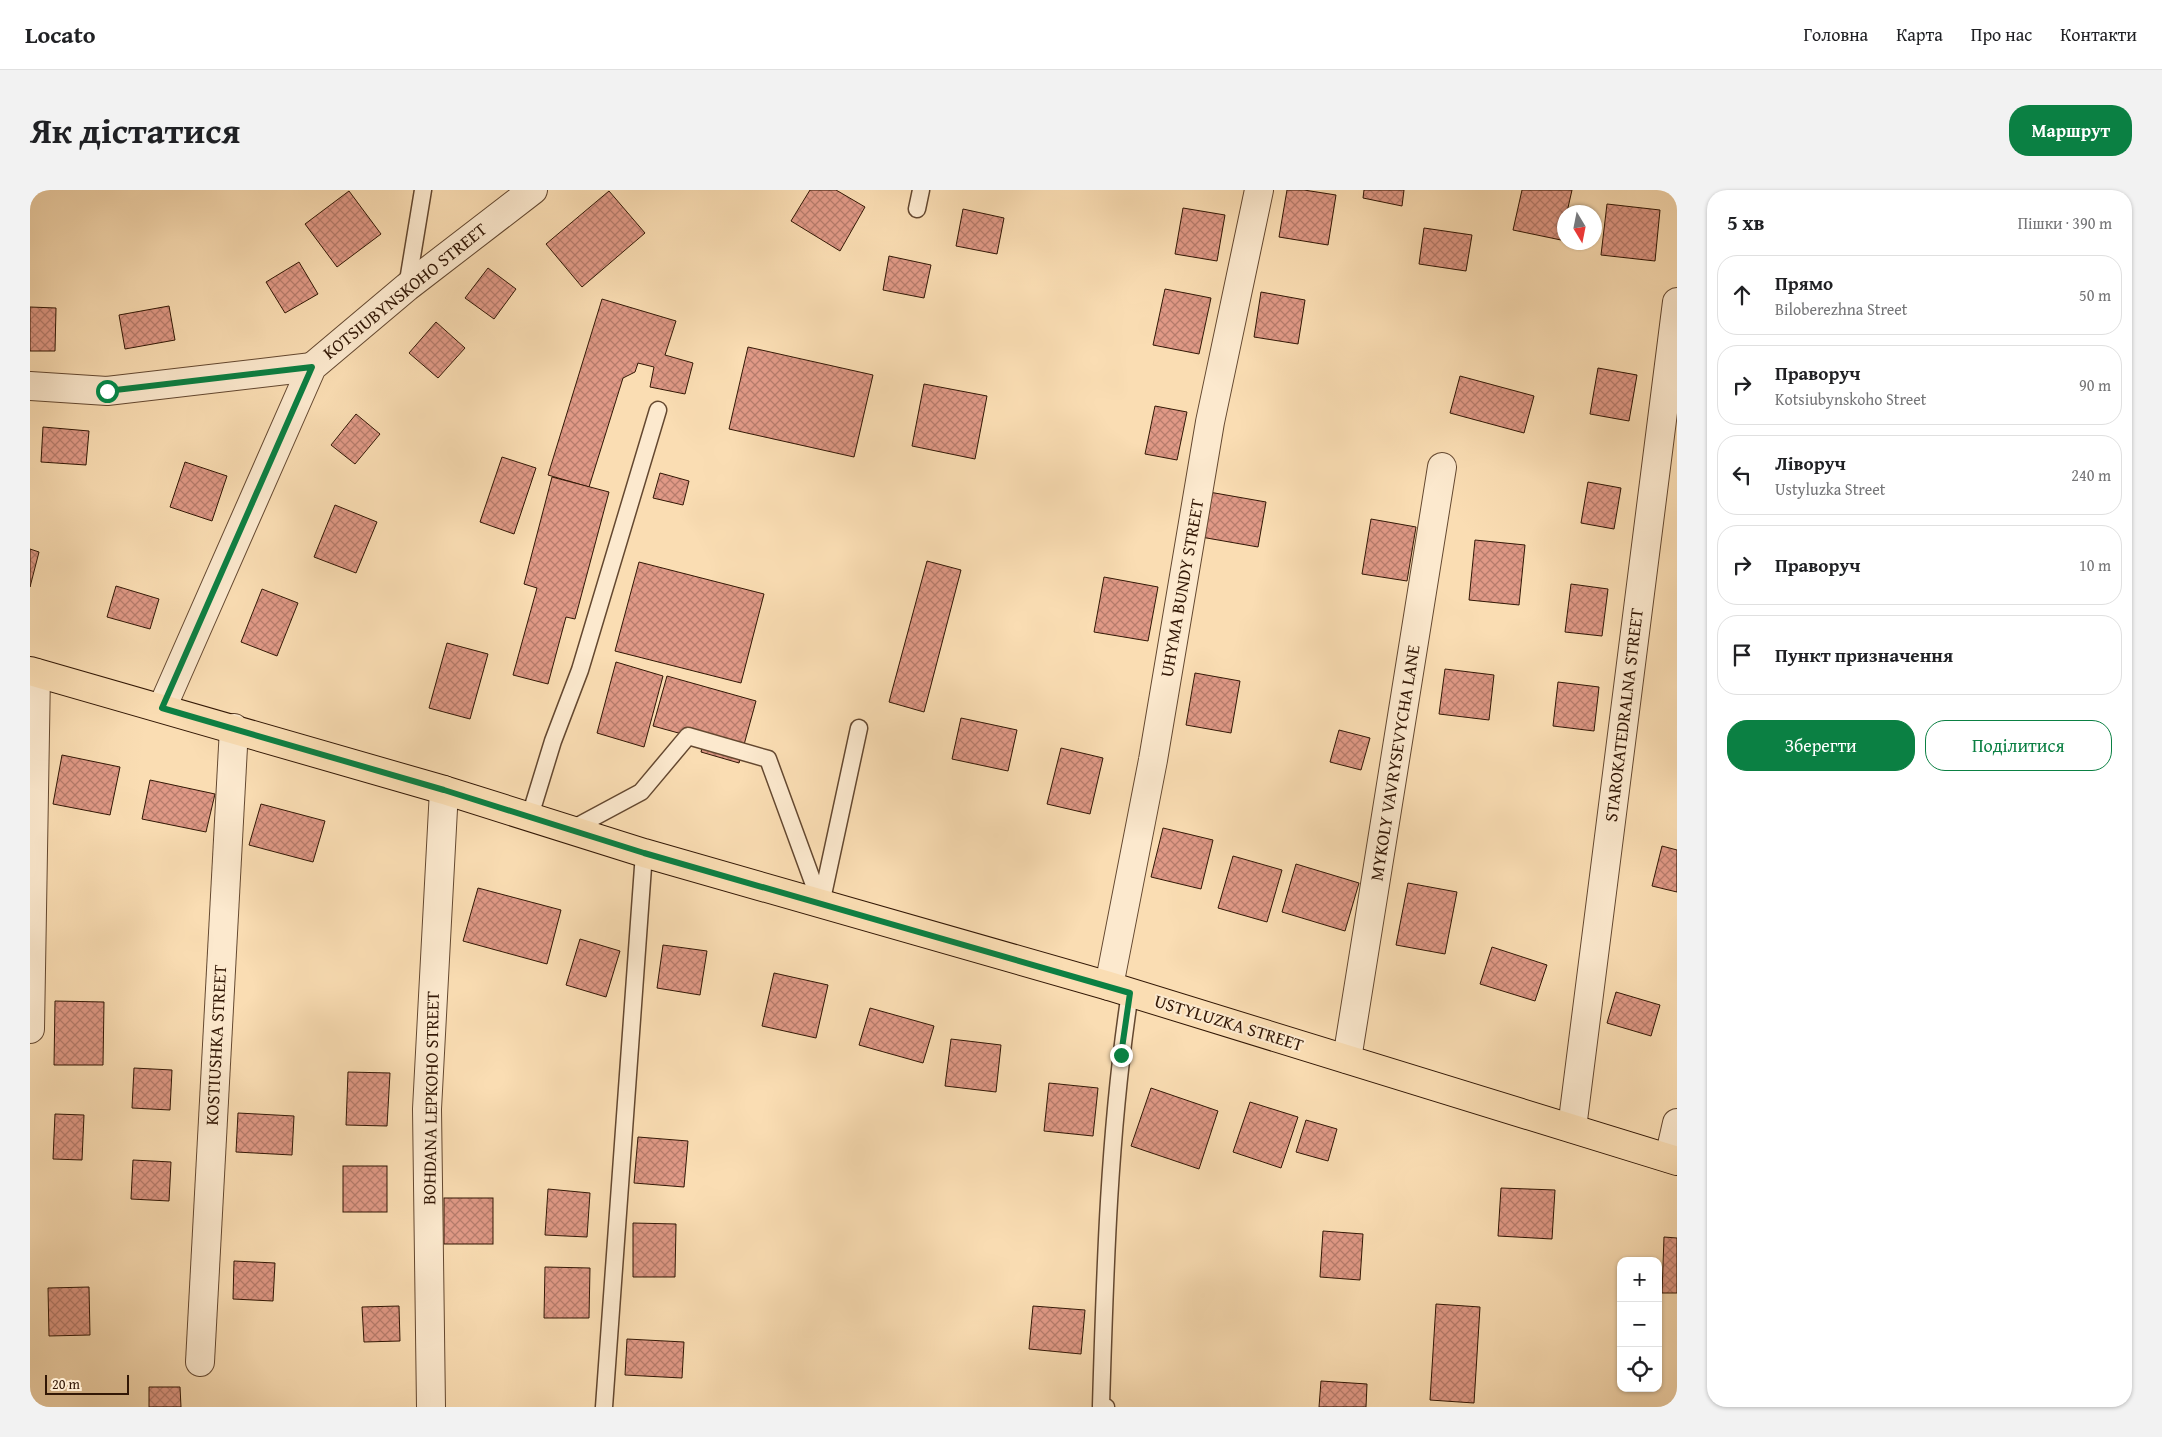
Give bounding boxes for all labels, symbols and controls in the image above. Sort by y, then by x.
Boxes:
text: Locato [25,17,96,52]
text: Головна [1803,21,1868,48]
text: Карта [1896,21,1943,48]
text: Про нас [1971,21,2032,48]
text: Контакти [2060,21,2137,48]
text: Як дістатися [30,105,240,156]
button: Маршрут [2009,105,2132,156]
north arrow [1557,205,1602,250]
text: 5 хв [1727,207,1765,238]
text: Пішки · 390 m [2018,211,2112,235]
street label: KOTSIUBYNSKOHO STREET [317,216,493,365]
text: Прямо [1775,269,1833,297]
icon: ahead [1728,281,1756,309]
text: 50 m [2079,283,2111,307]
text: Biloberezhna Street [1775,297,1907,321]
text: Праворуч [1775,359,1860,387]
icon: right [1728,371,1756,399]
text: 90 m [2079,373,2111,397]
route start [96,380,119,403]
text: Kotsiubynskoho Street [1775,387,1926,411]
text: Ліворуч [1775,449,1846,477]
icon: left [1728,461,1756,489]
text: 240 m [2071,463,2111,487]
text: Ustyluzka Street [1775,477,1885,501]
street label: UHYMA BUNDY STREET [1153,497,1211,679]
icon: right [1728,551,1756,579]
text: Праворуч [1775,551,1860,579]
text: 10 m [2079,553,2111,577]
street label: STAROKATEDRALNA STREET [1597,607,1650,823]
icon: arrive [1728,641,1756,669]
text: Пункт призначення [1775,641,1953,669]
street label: MYKOLY VAVRYSEVYCHA LANE [1362,643,1427,883]
button: Зберегти [1727,720,1915,771]
button: Поділитися [1925,720,2112,771]
street label: KOSTIUSHKA STREET [198,964,233,1126]
street label: USTYLUZKA STREET [1151,987,1307,1058]
street label: BOHDANA LEPKOHO STREET [415,991,446,1205]
route end [1110,1044,1133,1067]
map controls [1617,1257,1662,1392]
button: + [1617,1257,1662,1302]
button: − [1617,1302,1662,1347]
button: locate [1617,1347,1662,1392]
scale bar [45,1372,129,1395]
text: 20 m [52,1374,80,1394]

